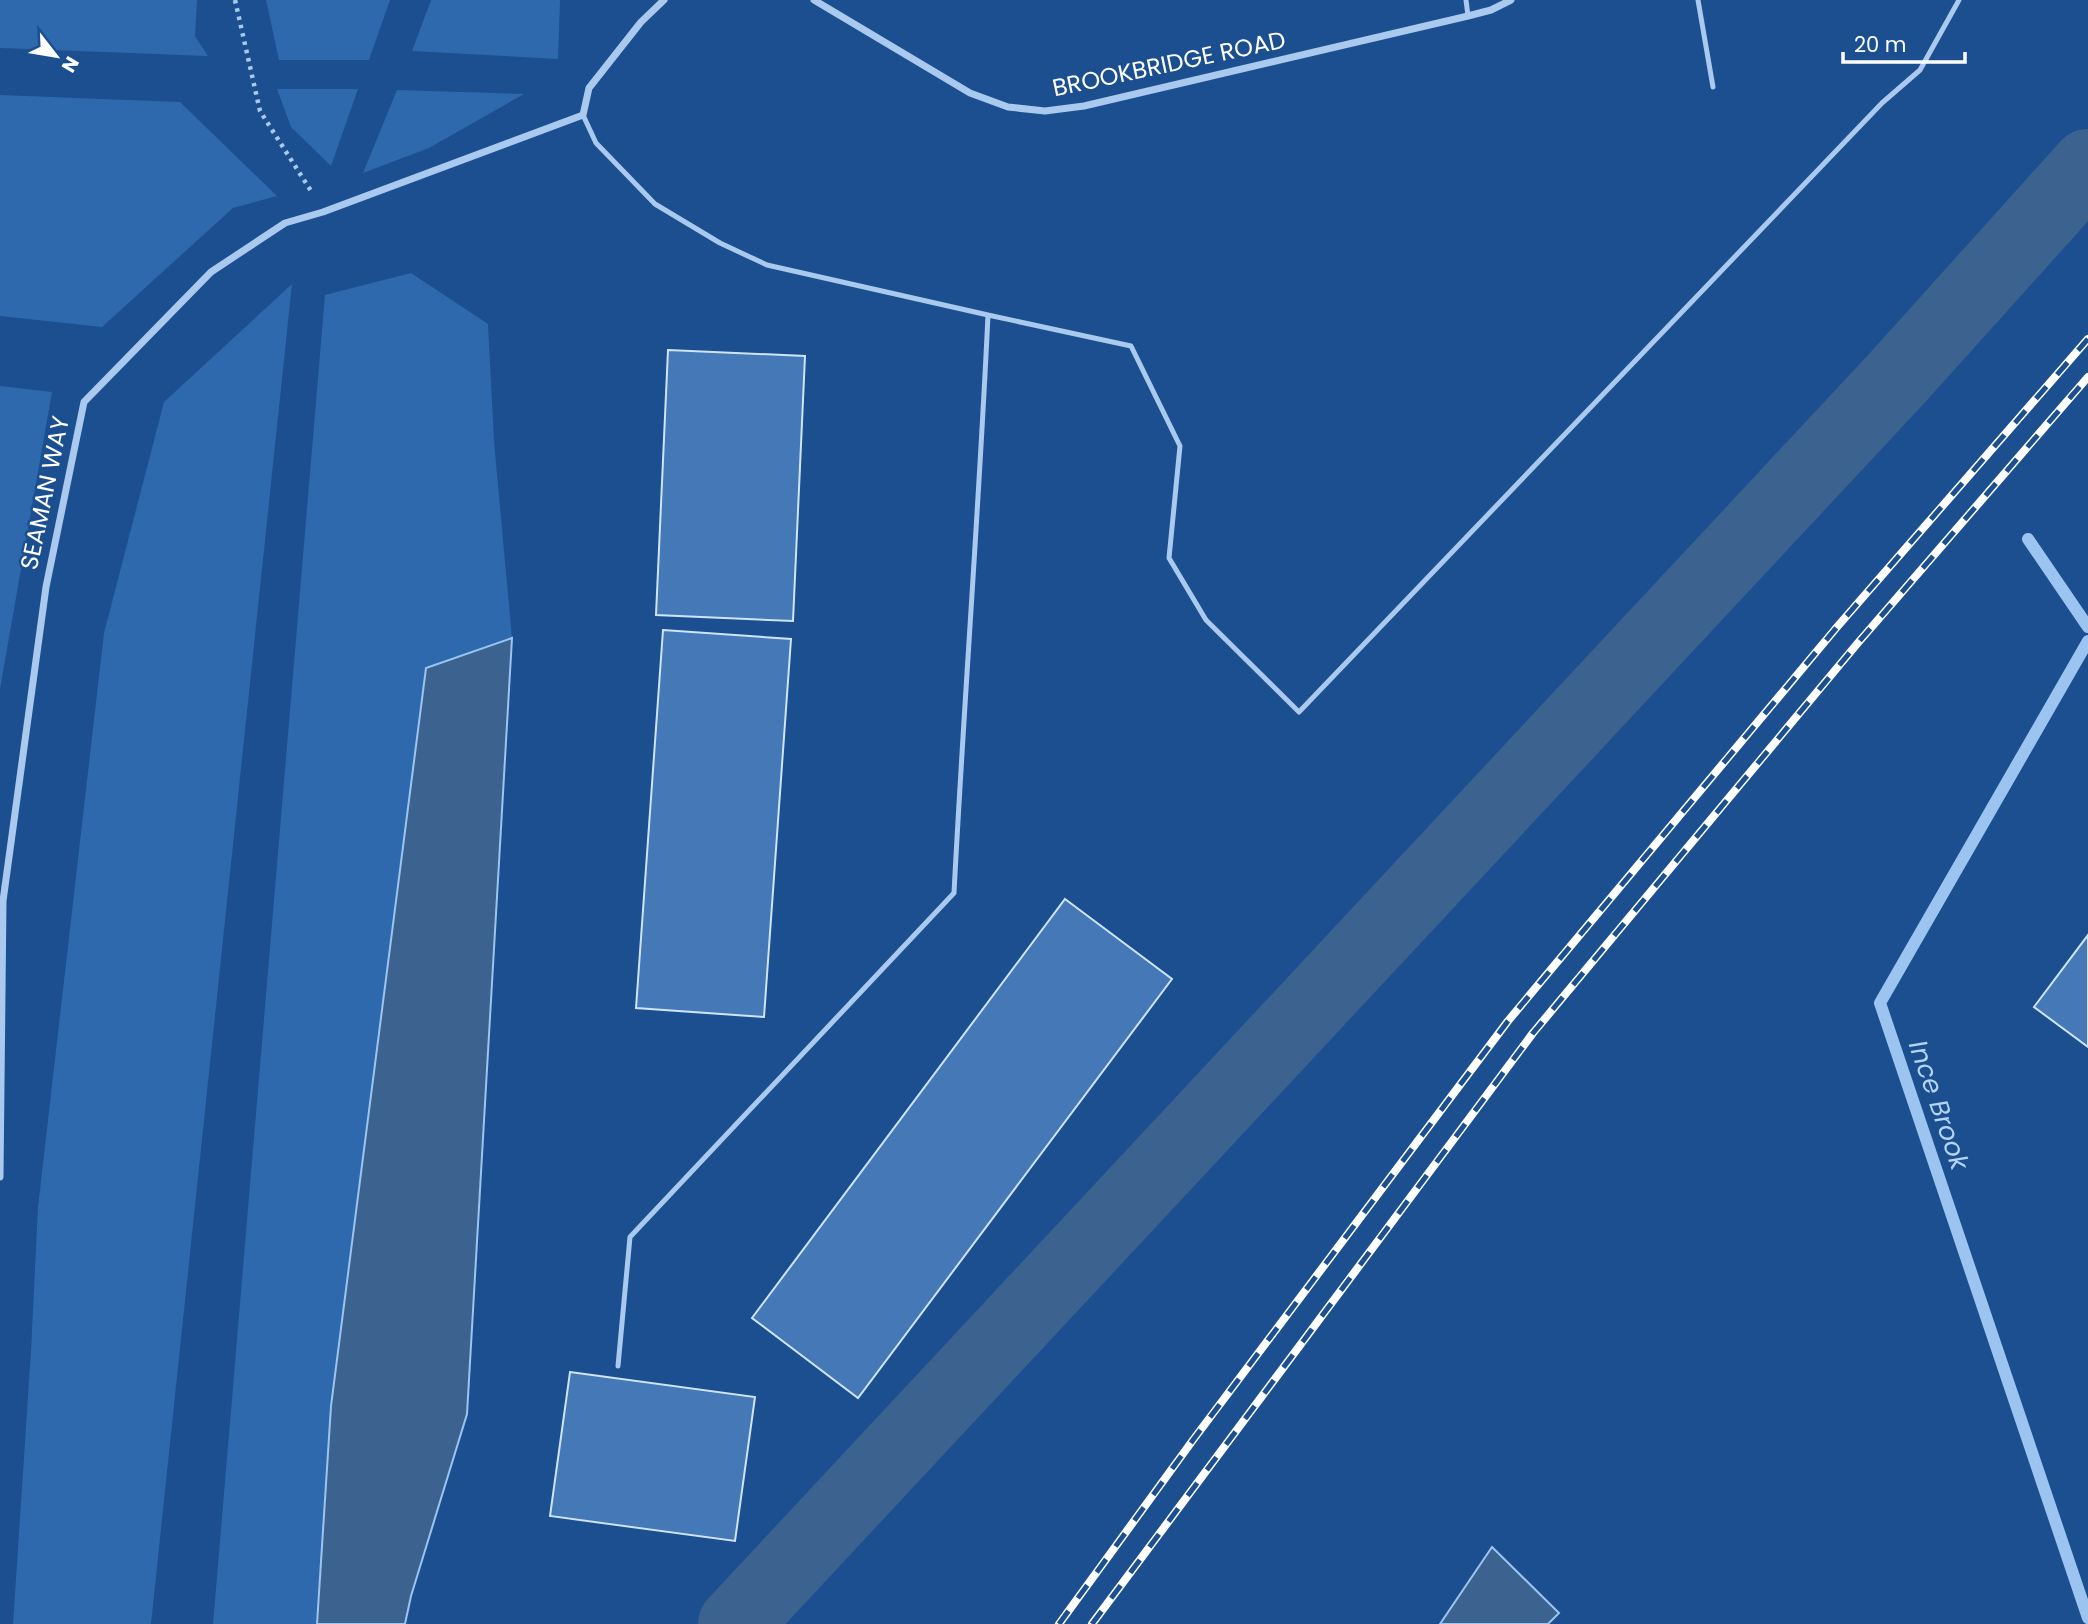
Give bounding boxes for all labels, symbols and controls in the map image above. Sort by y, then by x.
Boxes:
north arrow [21,21,91,91]
scale bar [1843,21,1966,65]
street label: BROOKBRIDGE ROAD [1049,23,1289,104]
text: 20 m [1854,30,1907,59]
text: N [55,51,85,78]
street label: SEAMAN WAY [12,413,77,573]
water label: Ince Brook [1900,1035,1979,1176]

